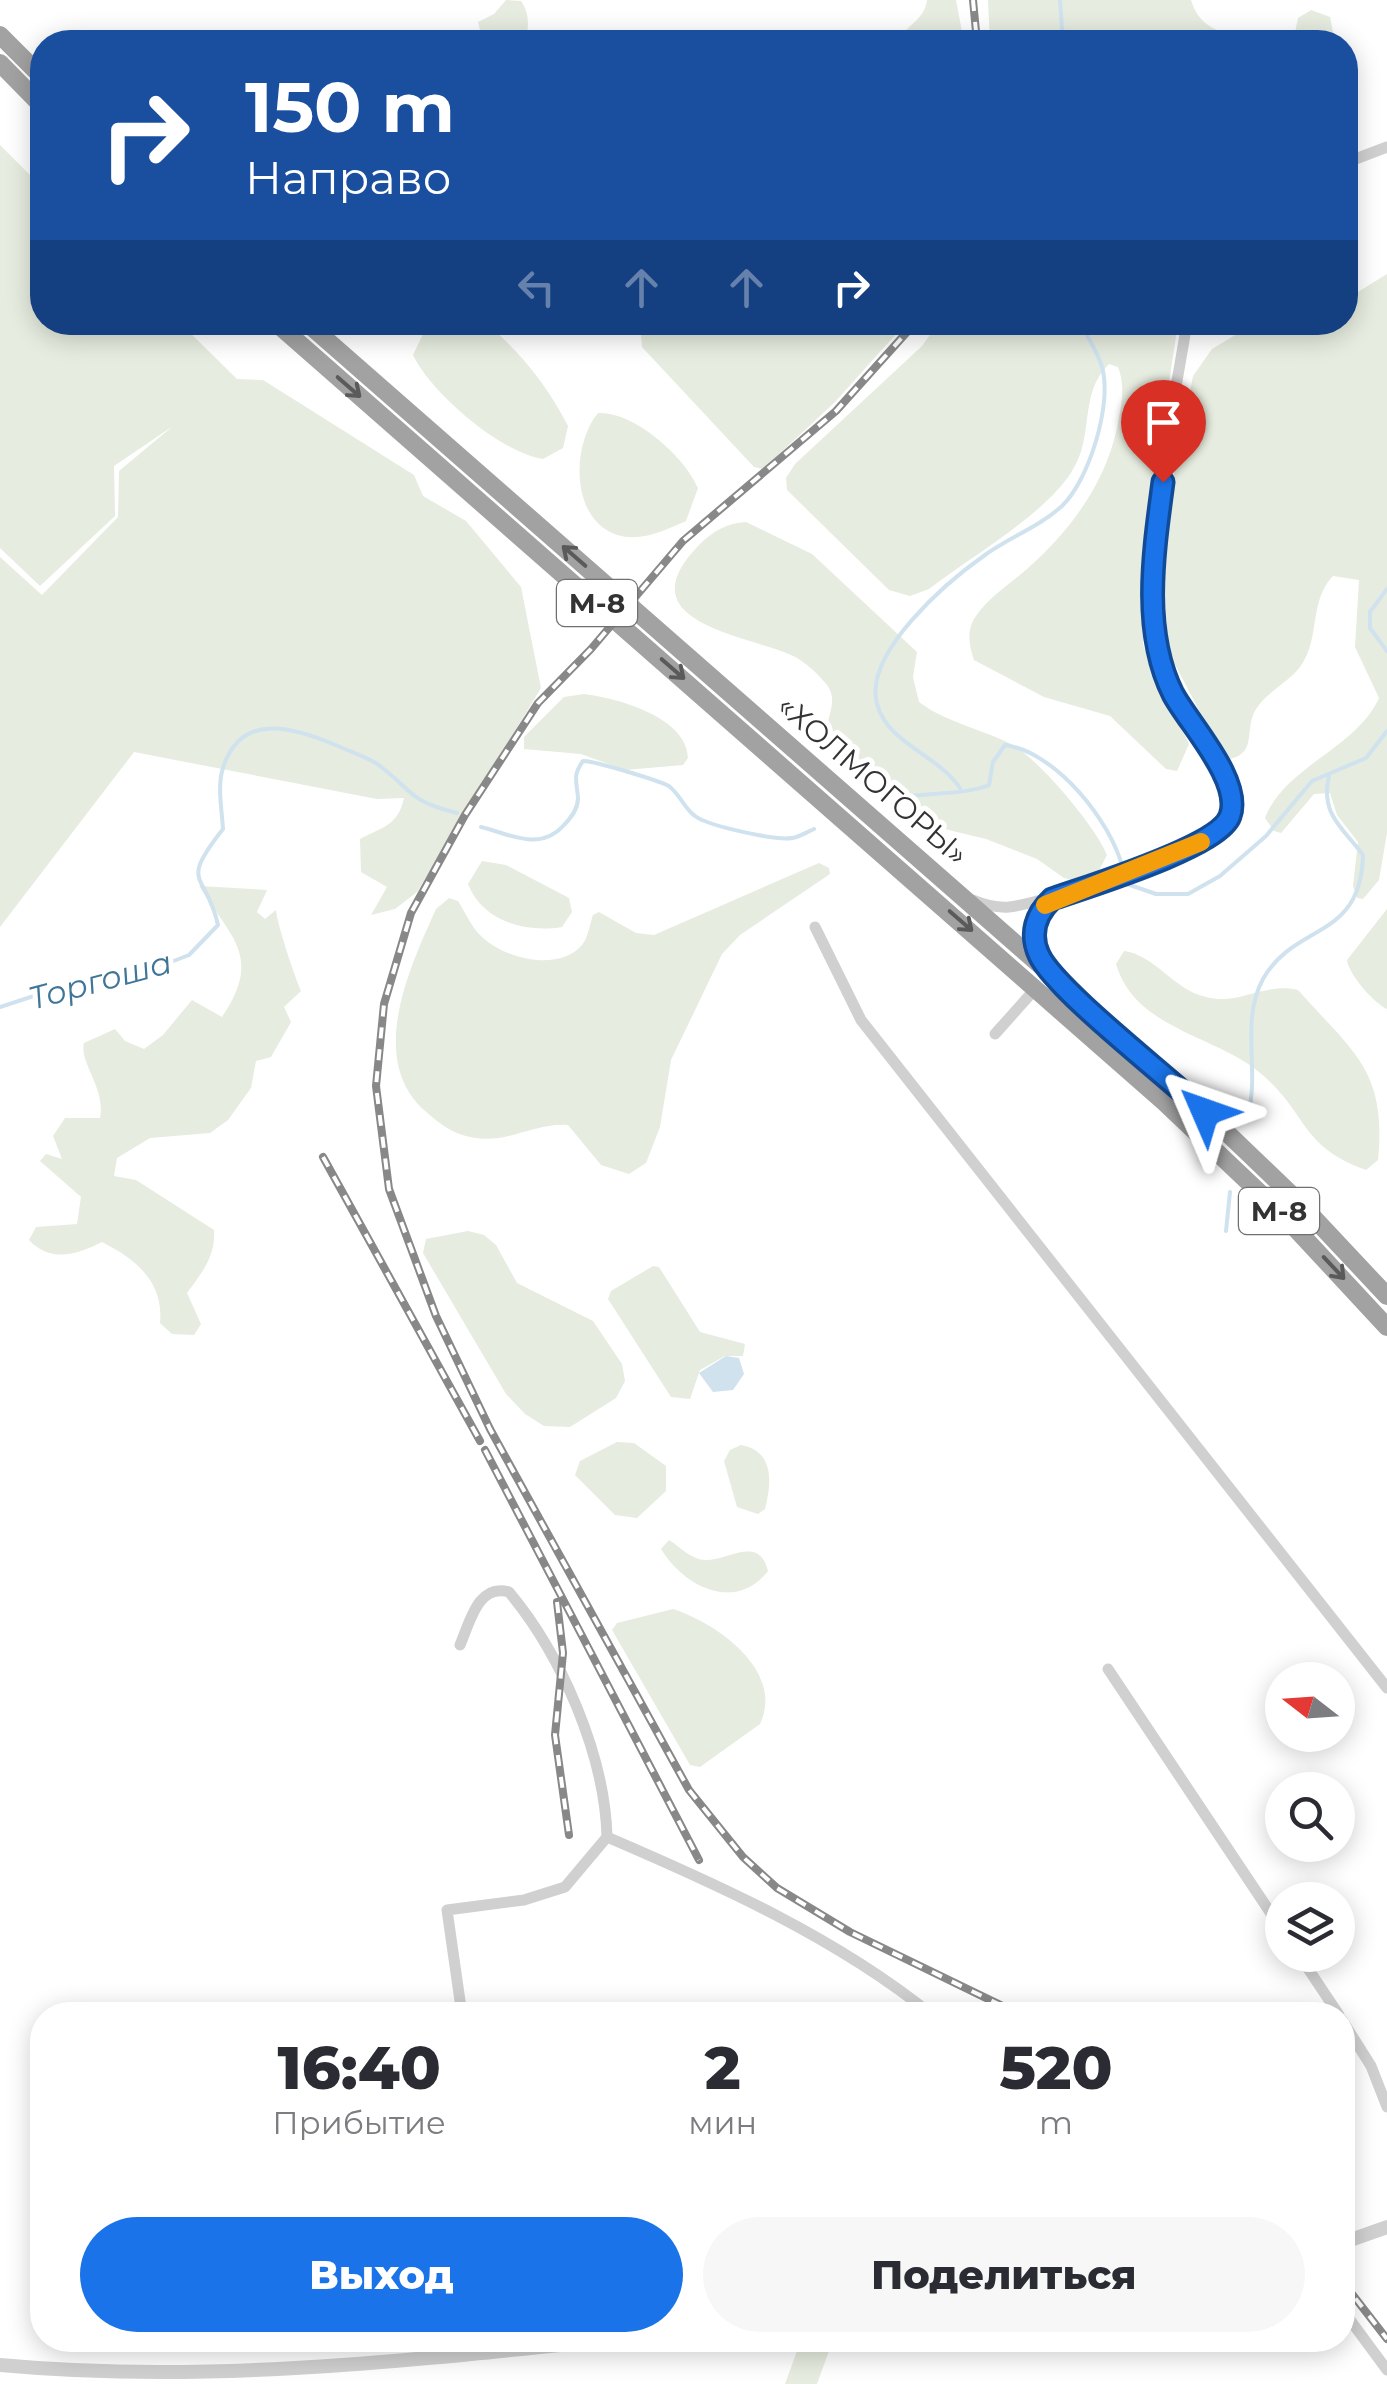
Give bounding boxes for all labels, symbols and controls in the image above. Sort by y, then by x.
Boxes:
text: 150 m [245,64,455,150]
icon: right [80,70,210,200]
text: Направо [245,150,451,205]
icon: left [509,260,564,315]
icon: ahead [614,260,669,315]
icon: ahead [719,260,774,315]
icon: right [824,260,879,315]
one-way arrow [336,375,361,398]
pin [1121,380,1206,483]
icon: arrive [1136,395,1191,450]
one-way arrow [562,544,587,567]
road number: М-8 [557,580,637,626]
one-way arrow [660,658,685,681]
street label: «ХОЛМОГОРЫ» [770,687,976,873]
one-way arrow [947,910,973,932]
water label: Торгоша [24,942,176,1018]
position arrow [1153,1060,1257,1164]
road number: М-8 [1239,1188,1319,1234]
one-way arrow [1322,1255,1345,1280]
north arrow [1265,1662,1355,1752]
map controls [1265,1662,1355,1972]
button: search [1265,1772,1355,1862]
button: layers [1265,1882,1355,1972]
text: 16:40 [277,2031,441,2104]
text: 2 [705,2031,741,2104]
text: 520 [999,2031,1113,2104]
text: Прибытие [272,2103,446,2142]
text: мин [688,2103,757,2142]
text: m [1039,2103,1073,2142]
button: Выход [80,2217,683,2332]
button: Поделиться [703,2217,1305,2332]

